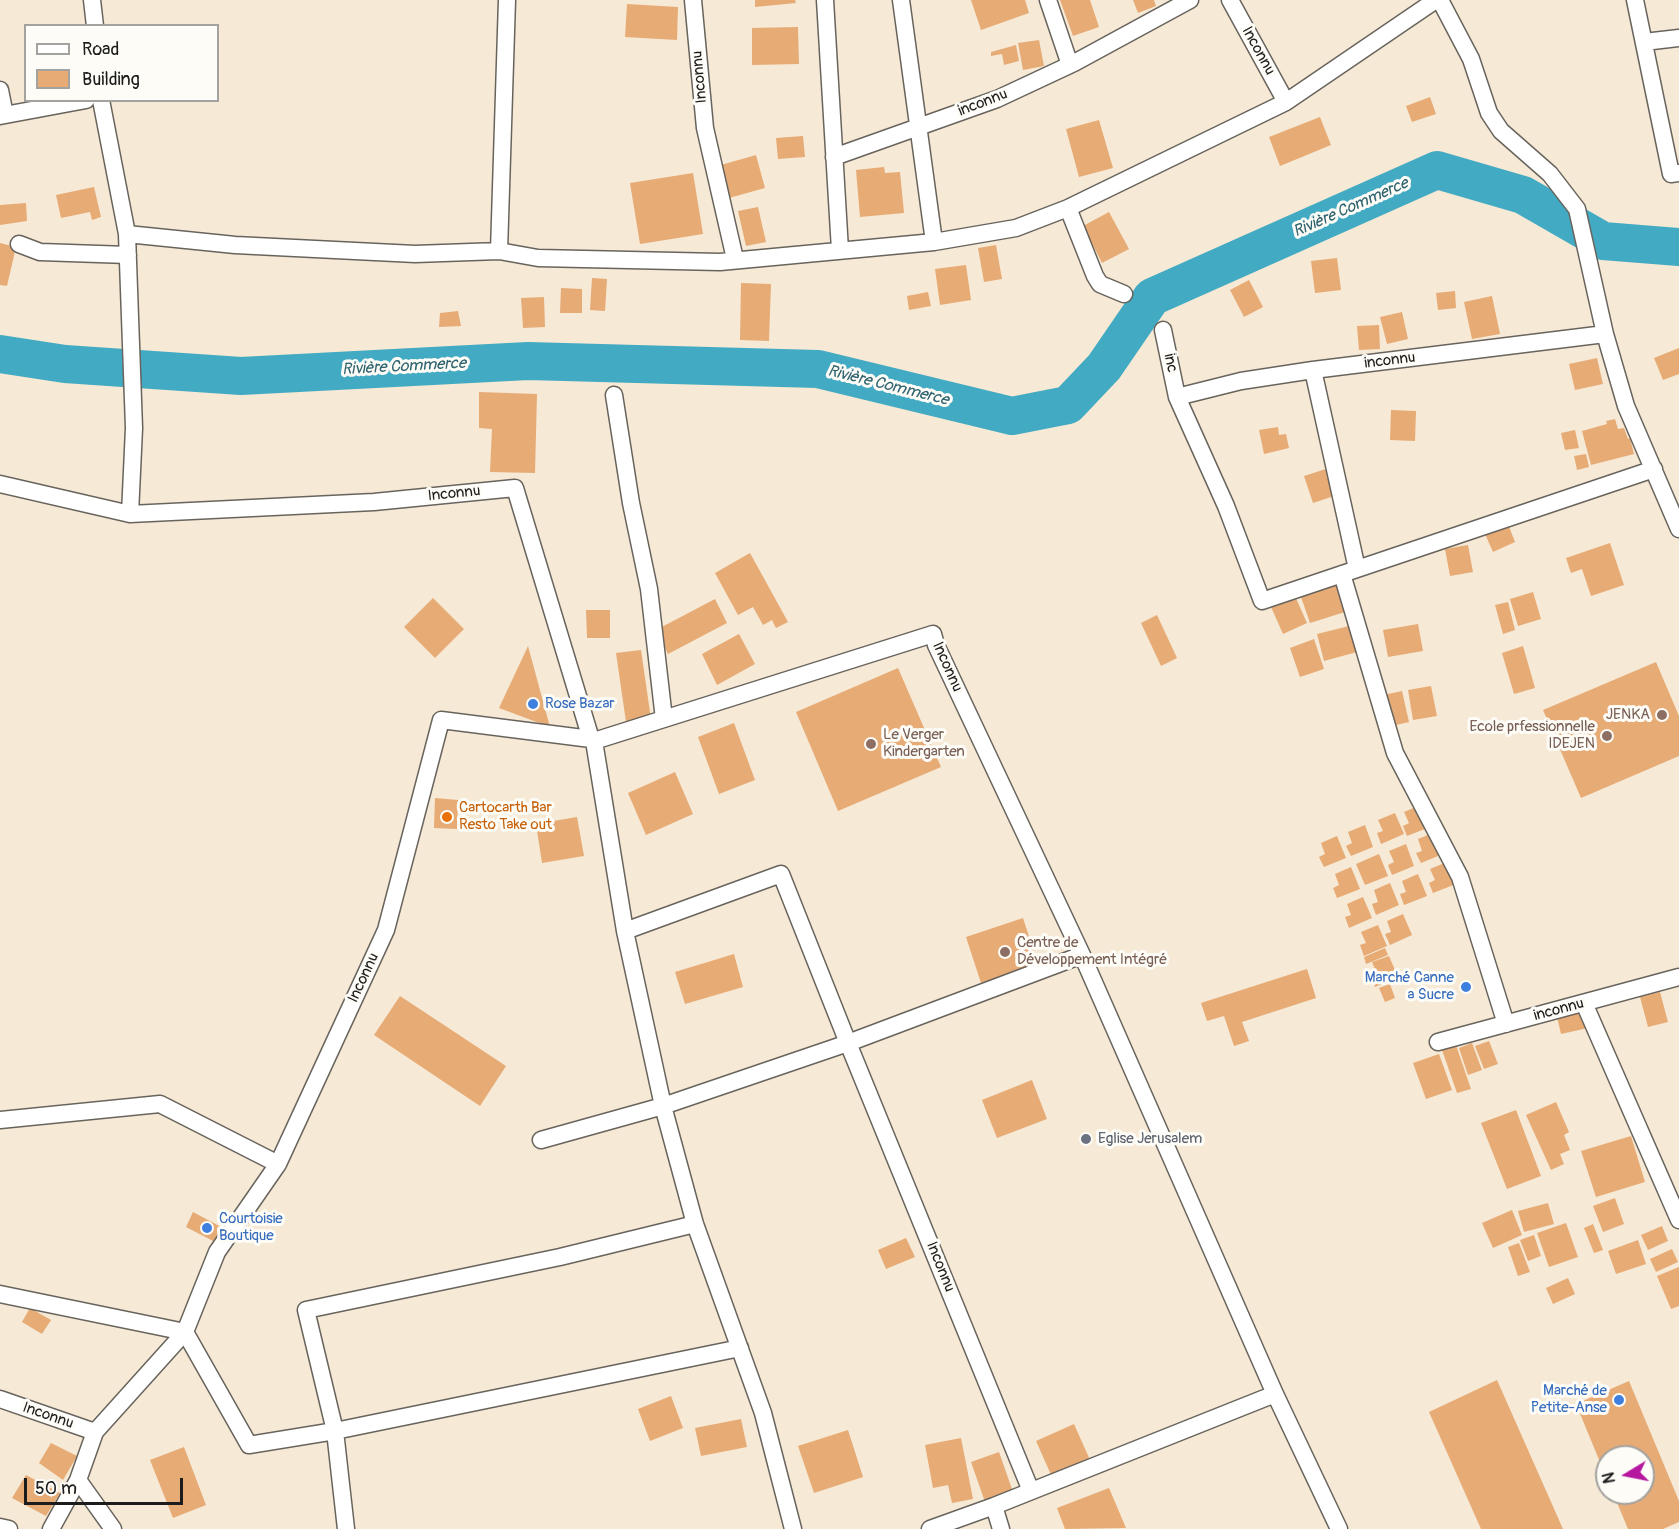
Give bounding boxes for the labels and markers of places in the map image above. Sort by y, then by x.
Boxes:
place label: Rose Bazar [545,695,615,713]
marker: Rose Bazar [526,697,540,711]
place label: JENKA [1606,706,1650,724]
marker: JENKA [1655,708,1669,722]
place label: Ecole prfessionnelle IDEJEN [1469,718,1595,753]
place label: Le Verger Kindergarten [883,726,965,761]
marker: Ecole prfessionnelle IDEJEN [1600,729,1614,743]
marker: Le Verger Kindergarten [864,737,878,751]
place label: Cartocarth Bar Resto Take out [459,799,552,834]
marker: Cartocarth Bar Resto Take out [440,810,454,824]
place label: Centre de Développement Intégré [1017,934,1167,969]
marker: Centre de Développement Intégré [998,945,1012,959]
place label: Marché Canne a Sucre [1365,969,1454,1004]
marker: Marché Canne a Sucre [1459,980,1473,994]
place label: Eglise Jerusalem [1098,1130,1202,1148]
marker: Eglise Jerusalem [1079,1132,1093,1146]
place label: Courtoisie Boutique [219,1210,283,1245]
marker: Courtoisie Boutique [200,1221,214,1235]
place label: Marché de Petite-Anse [1531,1382,1607,1417]
marker: Marché de Petite-Anse [1612,1393,1626,1407]

